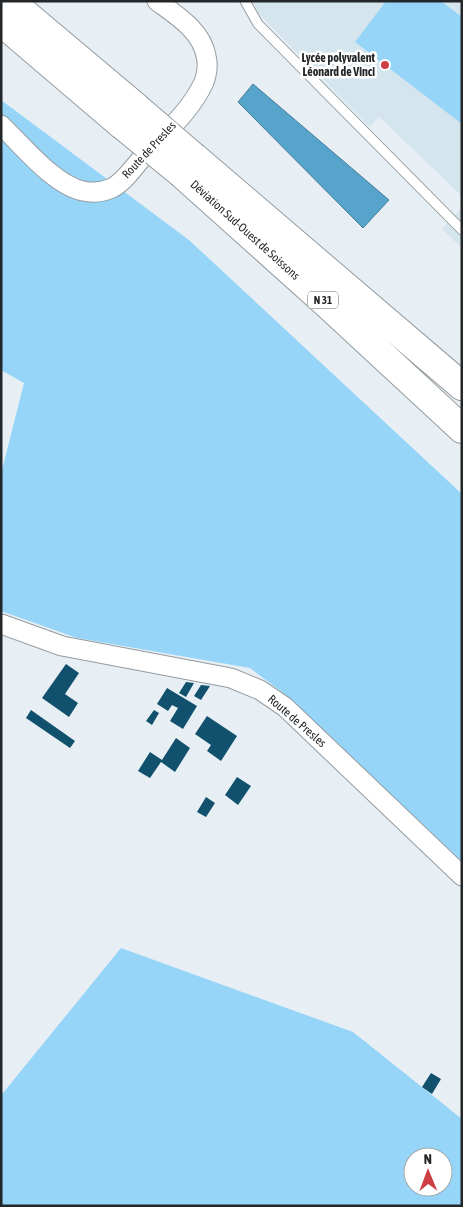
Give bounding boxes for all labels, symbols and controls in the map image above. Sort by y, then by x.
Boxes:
place label: Lycée polyvalent Léonard de Vinci [301,51,376,79]
marker: Lycée polyvalent Léonard de Vinci [379,59,391,71]
street label: Route de Presles [119,119,179,181]
street label: Déviation Sud-Ouest de Soissons [187,177,303,283]
road number: N 31 [308,292,338,308]
street label: Route de Presles [265,692,329,750]
north arrow [403,1147,453,1197]
text: N [424,1151,432,1167]

